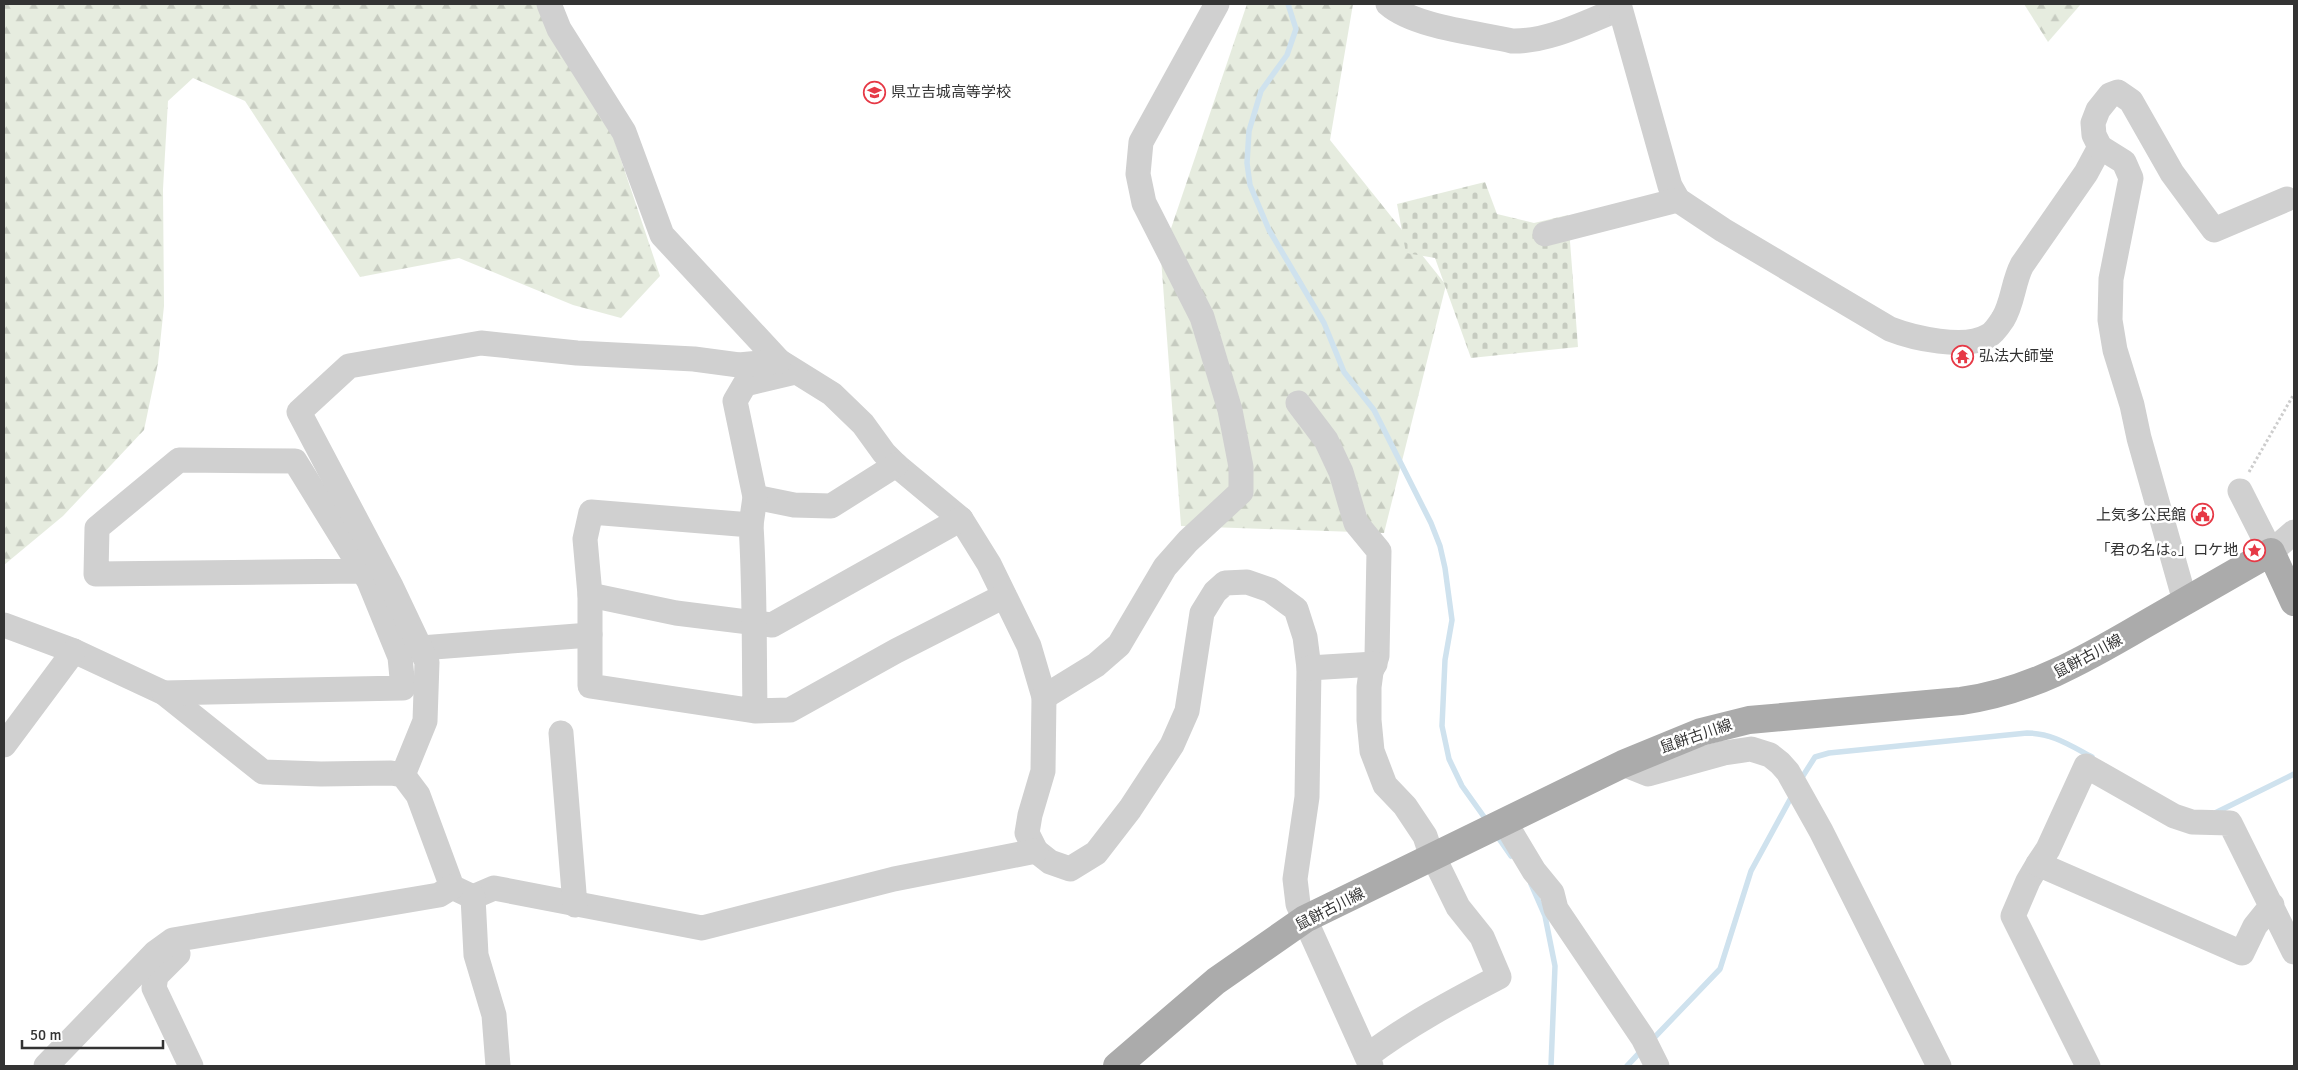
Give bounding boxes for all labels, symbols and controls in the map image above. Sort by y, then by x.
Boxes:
school or university icon: 県立吉城高等学校 [863,80,887,104]
place label: 県立吉城高等学校 [891,83,1011,101]
temple icon: 弘法大師堂 [1951,344,1975,368]
place label: 弘法大師堂 [1979,347,2054,365]
public building icon: 上気多公民館 [2190,503,2214,527]
place label: 上気多公民館 [2096,506,2186,524]
place icon: 「君の名は。」ロケ地 [2242,538,2266,562]
place label: 「君の名は。」ロケ地 [2095,541,2238,559]
street label: 鼠餅古川線 [2051,630,2125,682]
street label: 鼠餅古川線 [1658,715,1734,757]
street label: 鼠餅古川線 [1292,884,1368,934]
scale bar [22,1018,164,1050]
text: 50 m [30,1026,61,1044]

